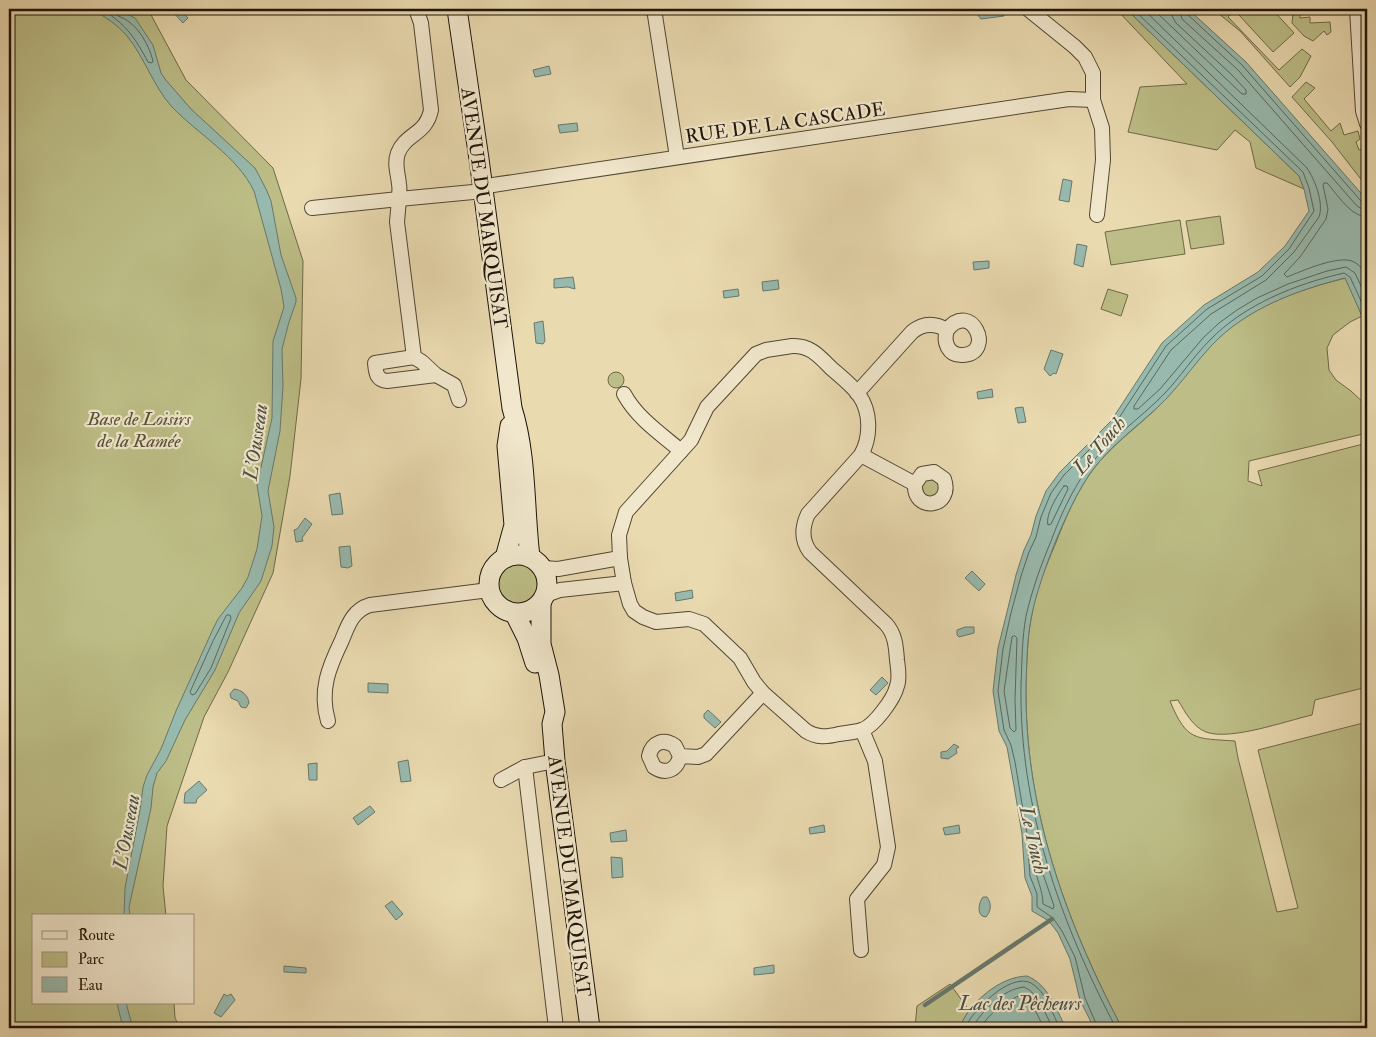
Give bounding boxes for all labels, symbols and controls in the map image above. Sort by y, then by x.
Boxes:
street label: AVENUE DU MARQUISAT [455,85,513,330]
street label: RUE DE LA CASCADE [684,97,887,149]
water label: L'Ousseau [238,402,273,483]
park label: Base de Loisirs de la Ramée [86,407,192,453]
water label: Le Touch [1067,411,1132,480]
street label: AVENUE DU MARQUISAT [542,753,596,998]
water label: L'Ousseau [107,792,145,873]
water label: Le Touch [1013,803,1053,877]
legend [32,914,195,1004]
text: Route [78,926,115,945]
text: Parc [78,950,104,969]
text: Eau [78,976,103,995]
water label: Lac des Pêcheurs [958,991,1082,1016]

